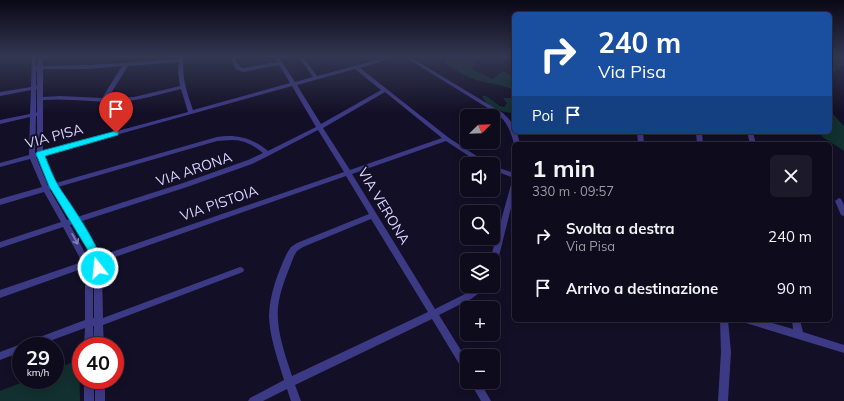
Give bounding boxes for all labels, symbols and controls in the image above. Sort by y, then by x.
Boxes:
text: 240 m [598,25,681,60]
icon: right [532,28,584,80]
text: Via Pisa [598,60,666,83]
pin [99,92,133,133]
icon: arrive [105,98,127,120]
icon: arrive [562,104,584,126]
text: Poi [532,106,554,125]
north arrow [460,109,500,149]
map controls [460,109,500,389]
street label: VIA PISA [23,119,86,152]
street label: VIA ARONA [154,147,235,190]
text: 1 min [532,153,595,183]
button: close [770,155,812,197]
button: sound [460,157,500,197]
street label: VIA VERONA [354,164,414,248]
street label: VIA PISTOIA [178,181,261,225]
text: 330 m · 09:57 [532,183,614,199]
button: search [460,205,500,245]
text: Svolta a destra [566,219,675,238]
icon: right [532,225,554,247]
text: 240 m [768,227,812,246]
one-way arrow [72,233,80,245]
text: Via Pisa [566,238,615,254]
position arrow [77,247,119,289]
button: layers [460,253,500,293]
icon: arrive [532,277,554,299]
text: Arrivo a destinazione [566,279,718,298]
text: 90 m [777,279,812,298]
button: + [460,301,500,341]
speed limit sign: 40 [72,337,124,389]
text: 29 [26,345,50,370]
button: − [460,349,500,389]
text: km/h [27,366,49,379]

